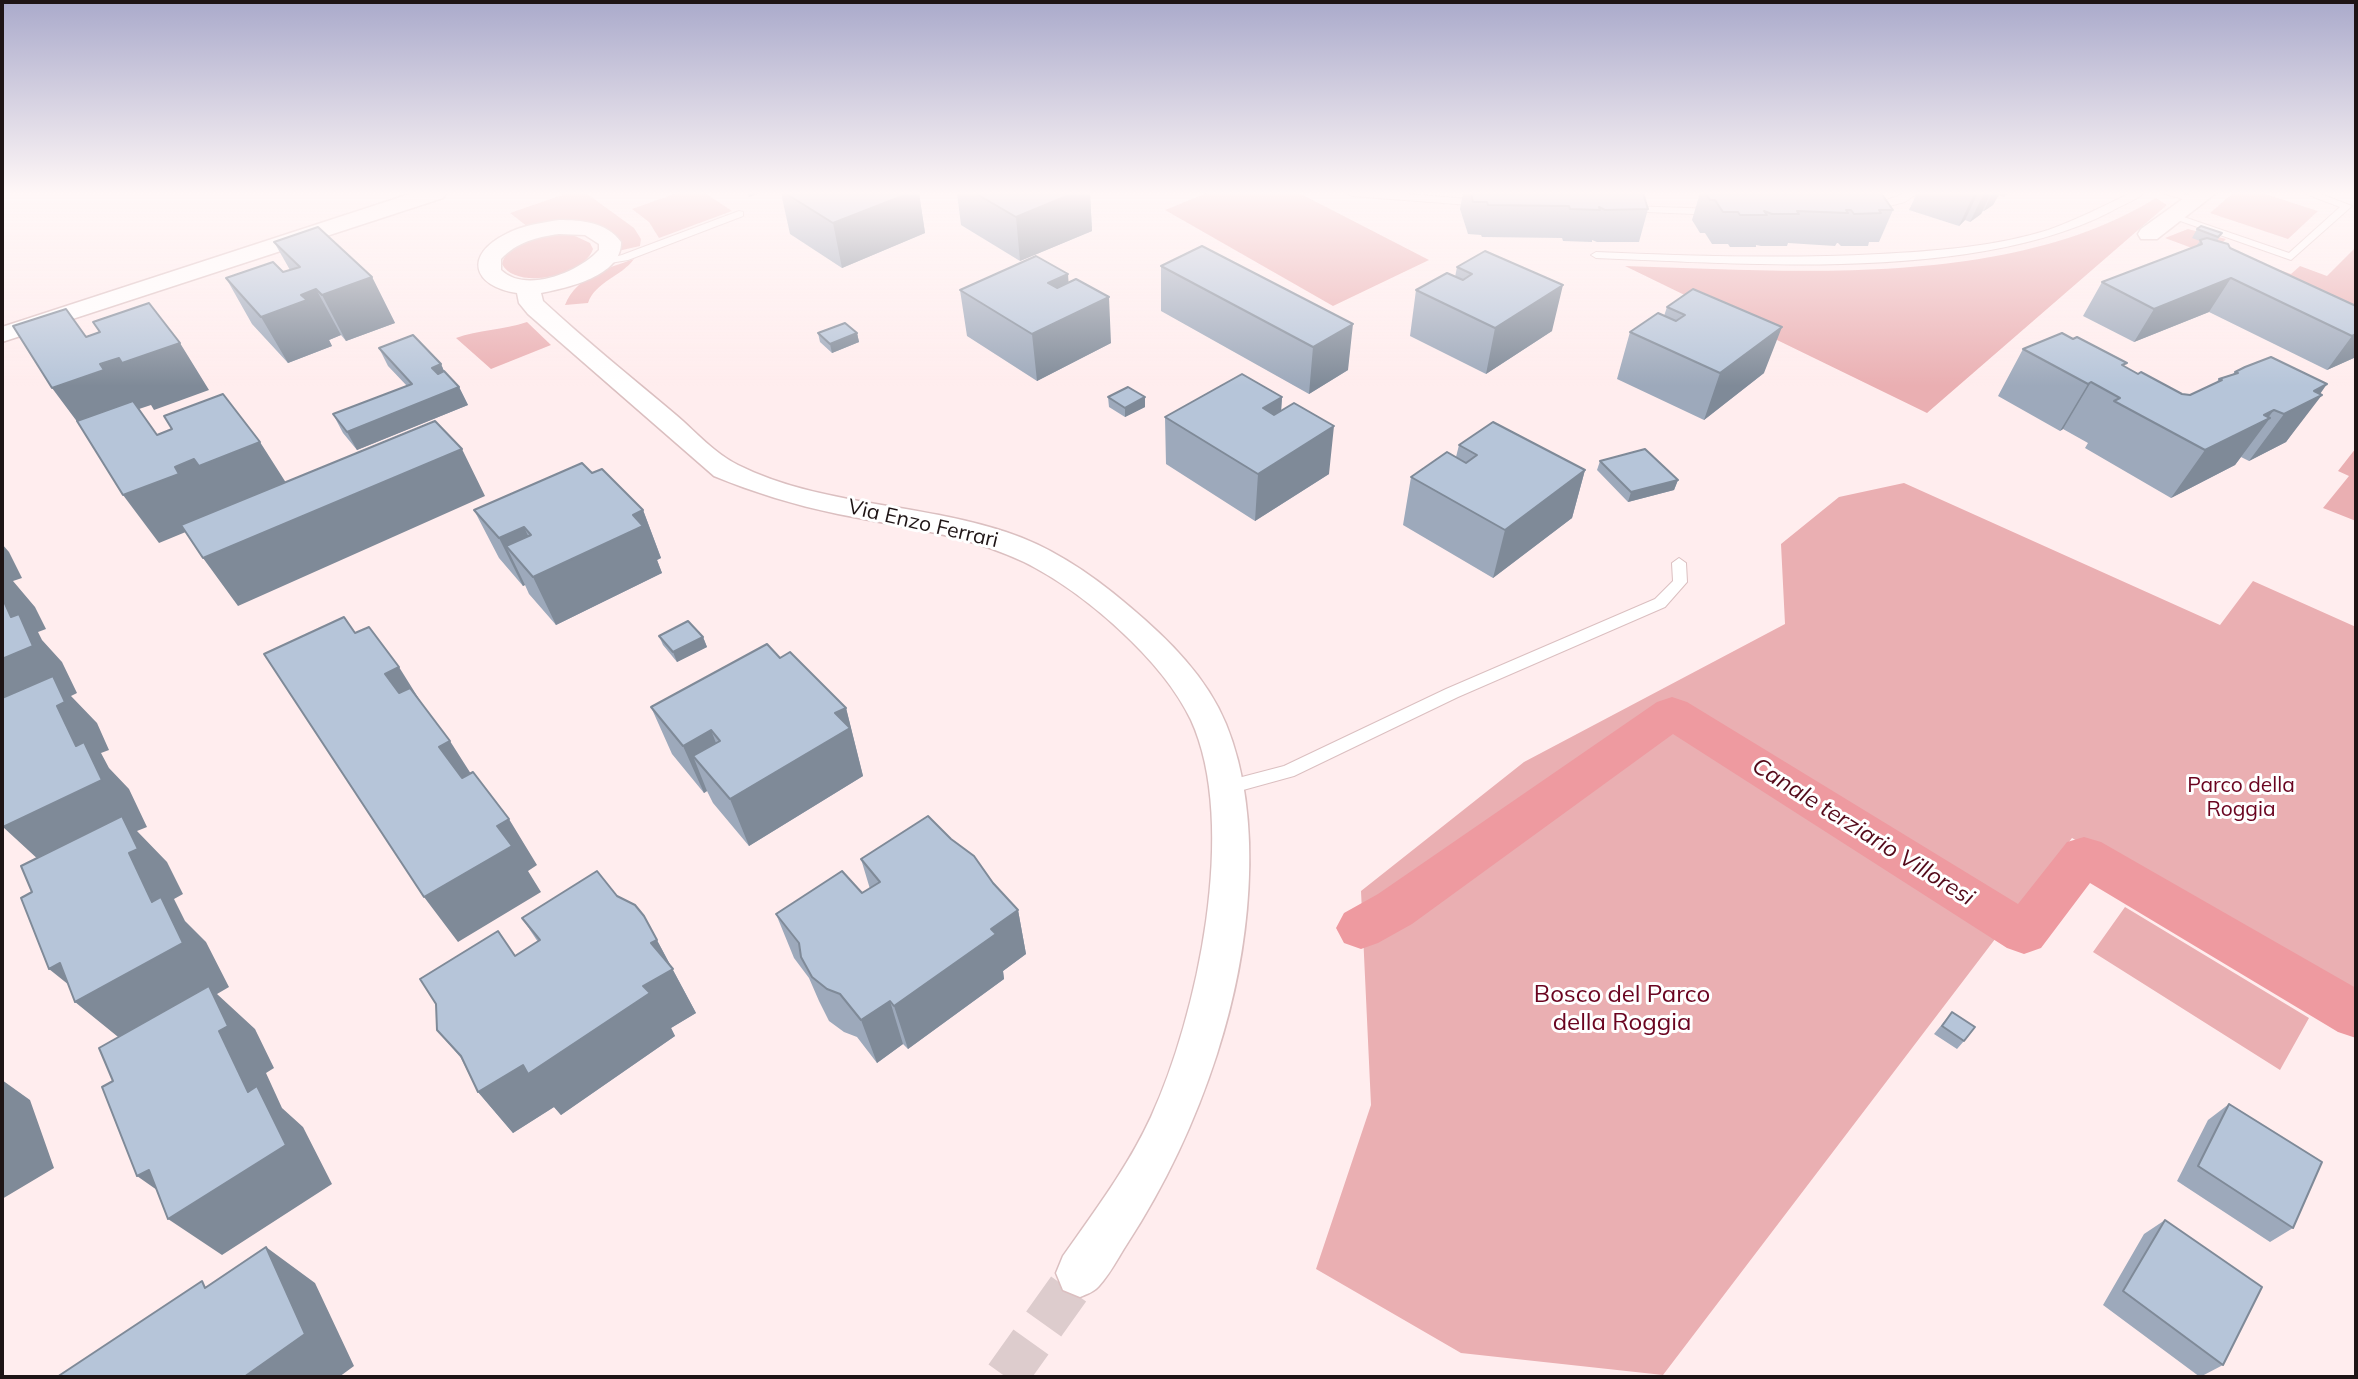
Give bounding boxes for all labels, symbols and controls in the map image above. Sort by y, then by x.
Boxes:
street label: Via Enzo Ferrari [845,494,1001,554]
water label: Canale terziario Villoresi [1747,752,1979,912]
park label: Parco della Roggia [2187,773,2295,823]
park label: Bosco del Parco della Roggia [1534,981,1710,1037]

